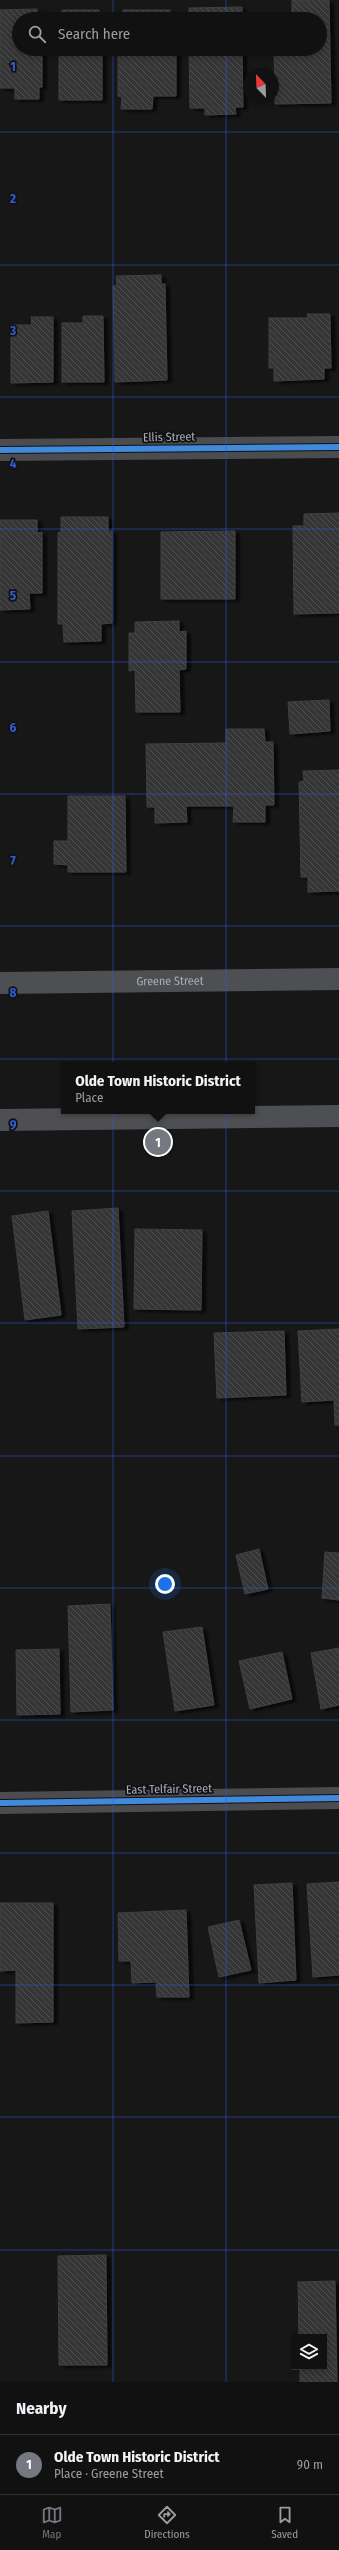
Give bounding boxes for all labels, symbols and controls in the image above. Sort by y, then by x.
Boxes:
search box [12,12,327,56]
icon: search [26,23,48,45]
text: Search here [58,25,130,43]
text: 1 [10,59,16,74]
north arrow [243,68,279,104]
text: 2 [9,191,16,206]
text: 3 [9,323,16,338]
street label: Ellis Street [143,430,195,444]
text: 4 [10,456,17,471]
text: 5 [10,588,16,603]
text: 6 [10,720,17,735]
text: 7 [10,853,16,868]
street label: Greene Street [136,974,204,988]
text: 8 [10,985,17,1000]
popup [61,1062,255,1114]
text: Olde Town Historic District [75,1072,241,1090]
text: Place [75,1090,103,1105]
text: 9 [10,1117,17,1132]
pin: 1 [145,1127,171,1157]
your location [155,1574,175,1594]
street label: East Telfair Street [126,1781,212,1797]
map controls [291,2334,327,2370]
button: layers [291,2334,327,2370]
text: Nearby [16,2398,67,2419]
text: Olde Town Historic District [54,2448,220,2466]
text: 1 [26,2457,32,2472]
text: 90 m [297,2457,323,2472]
text: Place · Greene Street [54,2466,164,2481]
tab: Map [41,2504,63,2541]
tab: Directions [144,2504,190,2541]
tab: Saved [271,2504,298,2541]

